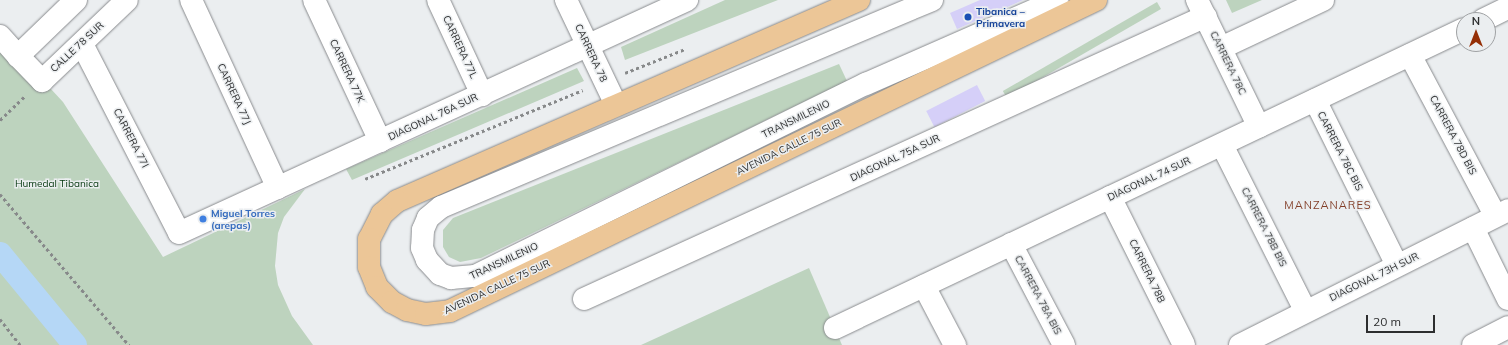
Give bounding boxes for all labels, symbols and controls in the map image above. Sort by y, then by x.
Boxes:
place label: Tibanica – Primavera [976,5,1025,28]
marker: Tibanica – Primavera [963,12,973,22]
north arrow [1456,12,1496,52]
street label: CARRERA 77L [440,14,480,80]
text: N [1472,14,1480,28]
street label: CALLE 78 SUR [48,19,106,75]
street label: CARRERA 78 [572,22,610,84]
street label: CARRERA 78C [1207,29,1249,97]
street label: CARRERA 77K [327,37,367,105]
street label: CARRERA 77J [215,62,253,126]
street label: DIAGONAL 76A SUR [386,91,480,143]
street label: CARRERA 78D BIS [1427,93,1479,177]
street label: TRANSMILENIO [760,97,832,141]
street label: CARRERA 77I [111,106,151,170]
street label: CARRERA 78C BIS [1315,109,1365,193]
street label: AVENIDA CALLE 75 SUR [734,116,844,178]
street label: DIAGONAL 75A SUR [848,132,942,184]
street label: DIAGONAL 74 SUR [1106,154,1192,204]
park label: Humedal Tibanica [15,178,99,190]
street label: CARRERA 78B BIS [1239,185,1289,269]
district label: MANZANARES [1284,198,1372,212]
place label: Miguel Torres (arepas) [211,207,275,230]
marker: Miguel Torres (arepas) [198,214,208,224]
street label: CARRERA 78B [1126,237,1168,305]
street label: TRANSMILENIO [468,240,540,282]
street label: DIAGONAL 73H SUR [1327,250,1421,304]
street label: CARRERA 78A BIS [1012,253,1064,337]
street label: AVENIDA CALLE 75 SUR [442,257,552,317]
scale bar [1368,307,1437,333]
text: 20 m [1373,314,1401,329]

